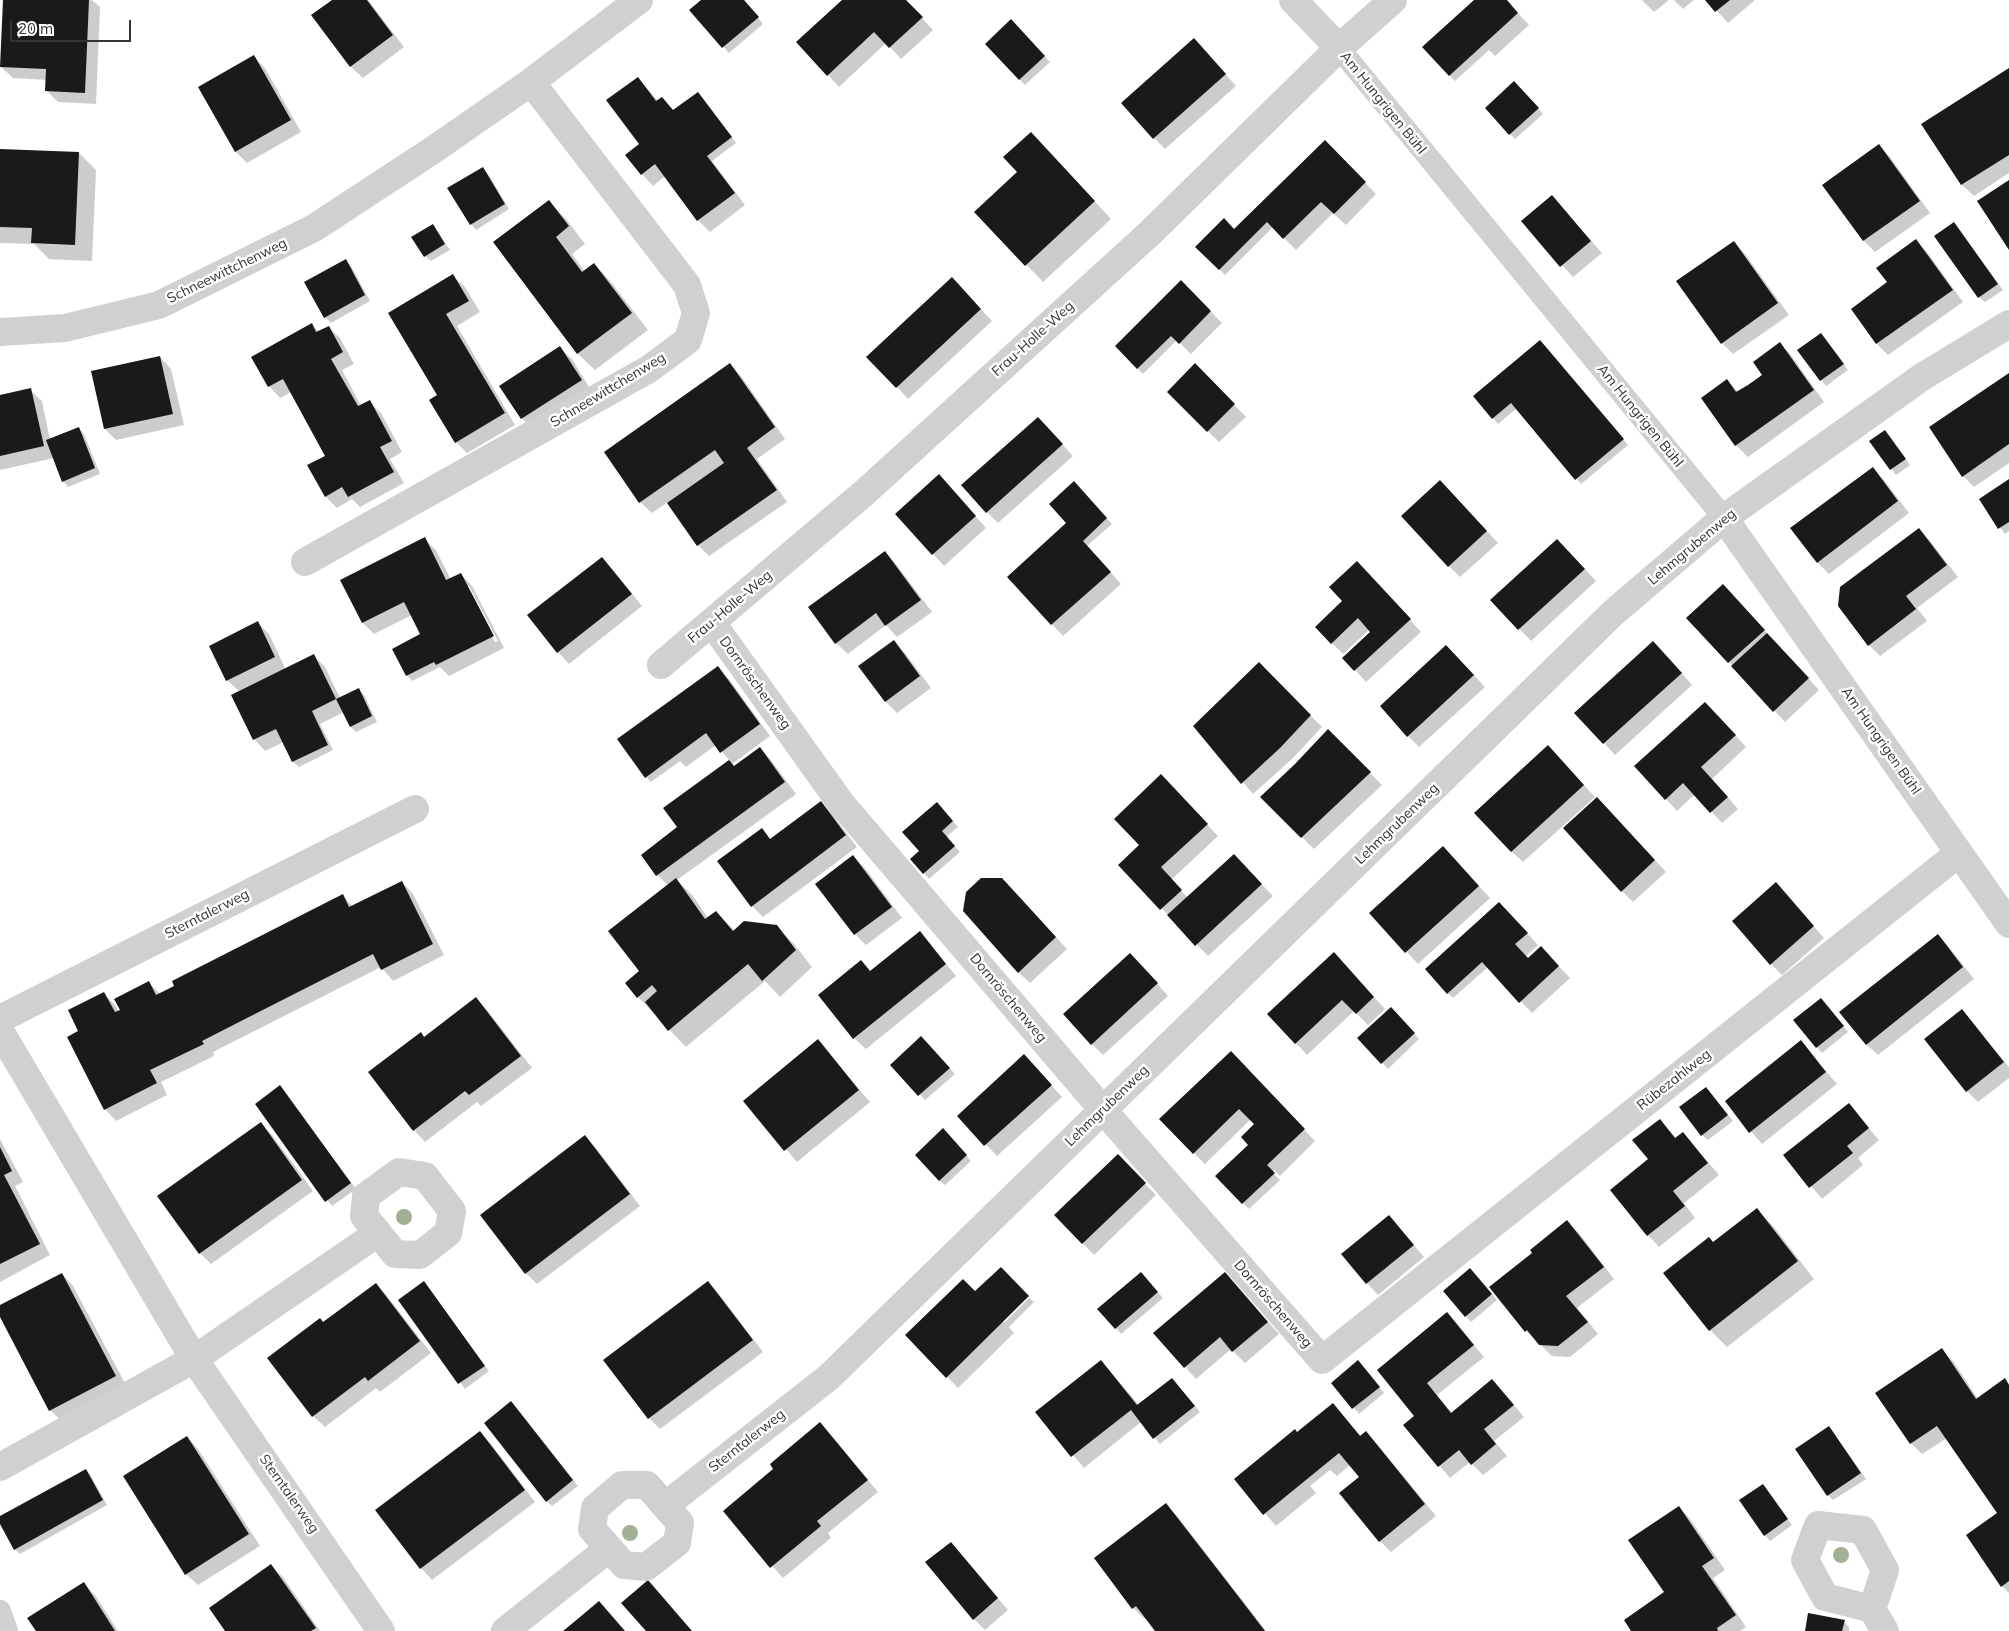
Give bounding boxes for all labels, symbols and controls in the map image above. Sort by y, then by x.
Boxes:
scale bar [12,10,134,42]
text: 20 m [18,19,53,38]
street label: Am Hungrigen Bühl [1336,48,1430,158]
street label: Schneewittchenweg [164,235,290,307]
street label: Frau-Holle-Weg [989,298,1077,380]
street label: Schneewittchenweg [547,349,669,431]
street label: Am Hungrigen Bühl [1593,361,1687,471]
street label: Lehmgrubenweg [1645,505,1739,589]
street label: Frau-Holle-Weg [685,567,775,647]
street label: Dornröschenweg [716,633,794,733]
street label: Am Hungrigen Bühl [1838,684,1924,798]
street label: Lehmgrubenweg [1352,780,1442,868]
street label: Sterntalerweg [162,886,252,942]
street label: Dornröschenweg [966,950,1050,1046]
street label: Rübezahlweg [1634,1046,1714,1114]
street label: Lehmgrubenweg [1062,1062,1152,1150]
street label: Dornröschenweg [1230,1257,1316,1351]
street label: Sterntalerweg [705,1406,789,1476]
street label: Sterntalerweg [256,1451,322,1537]

